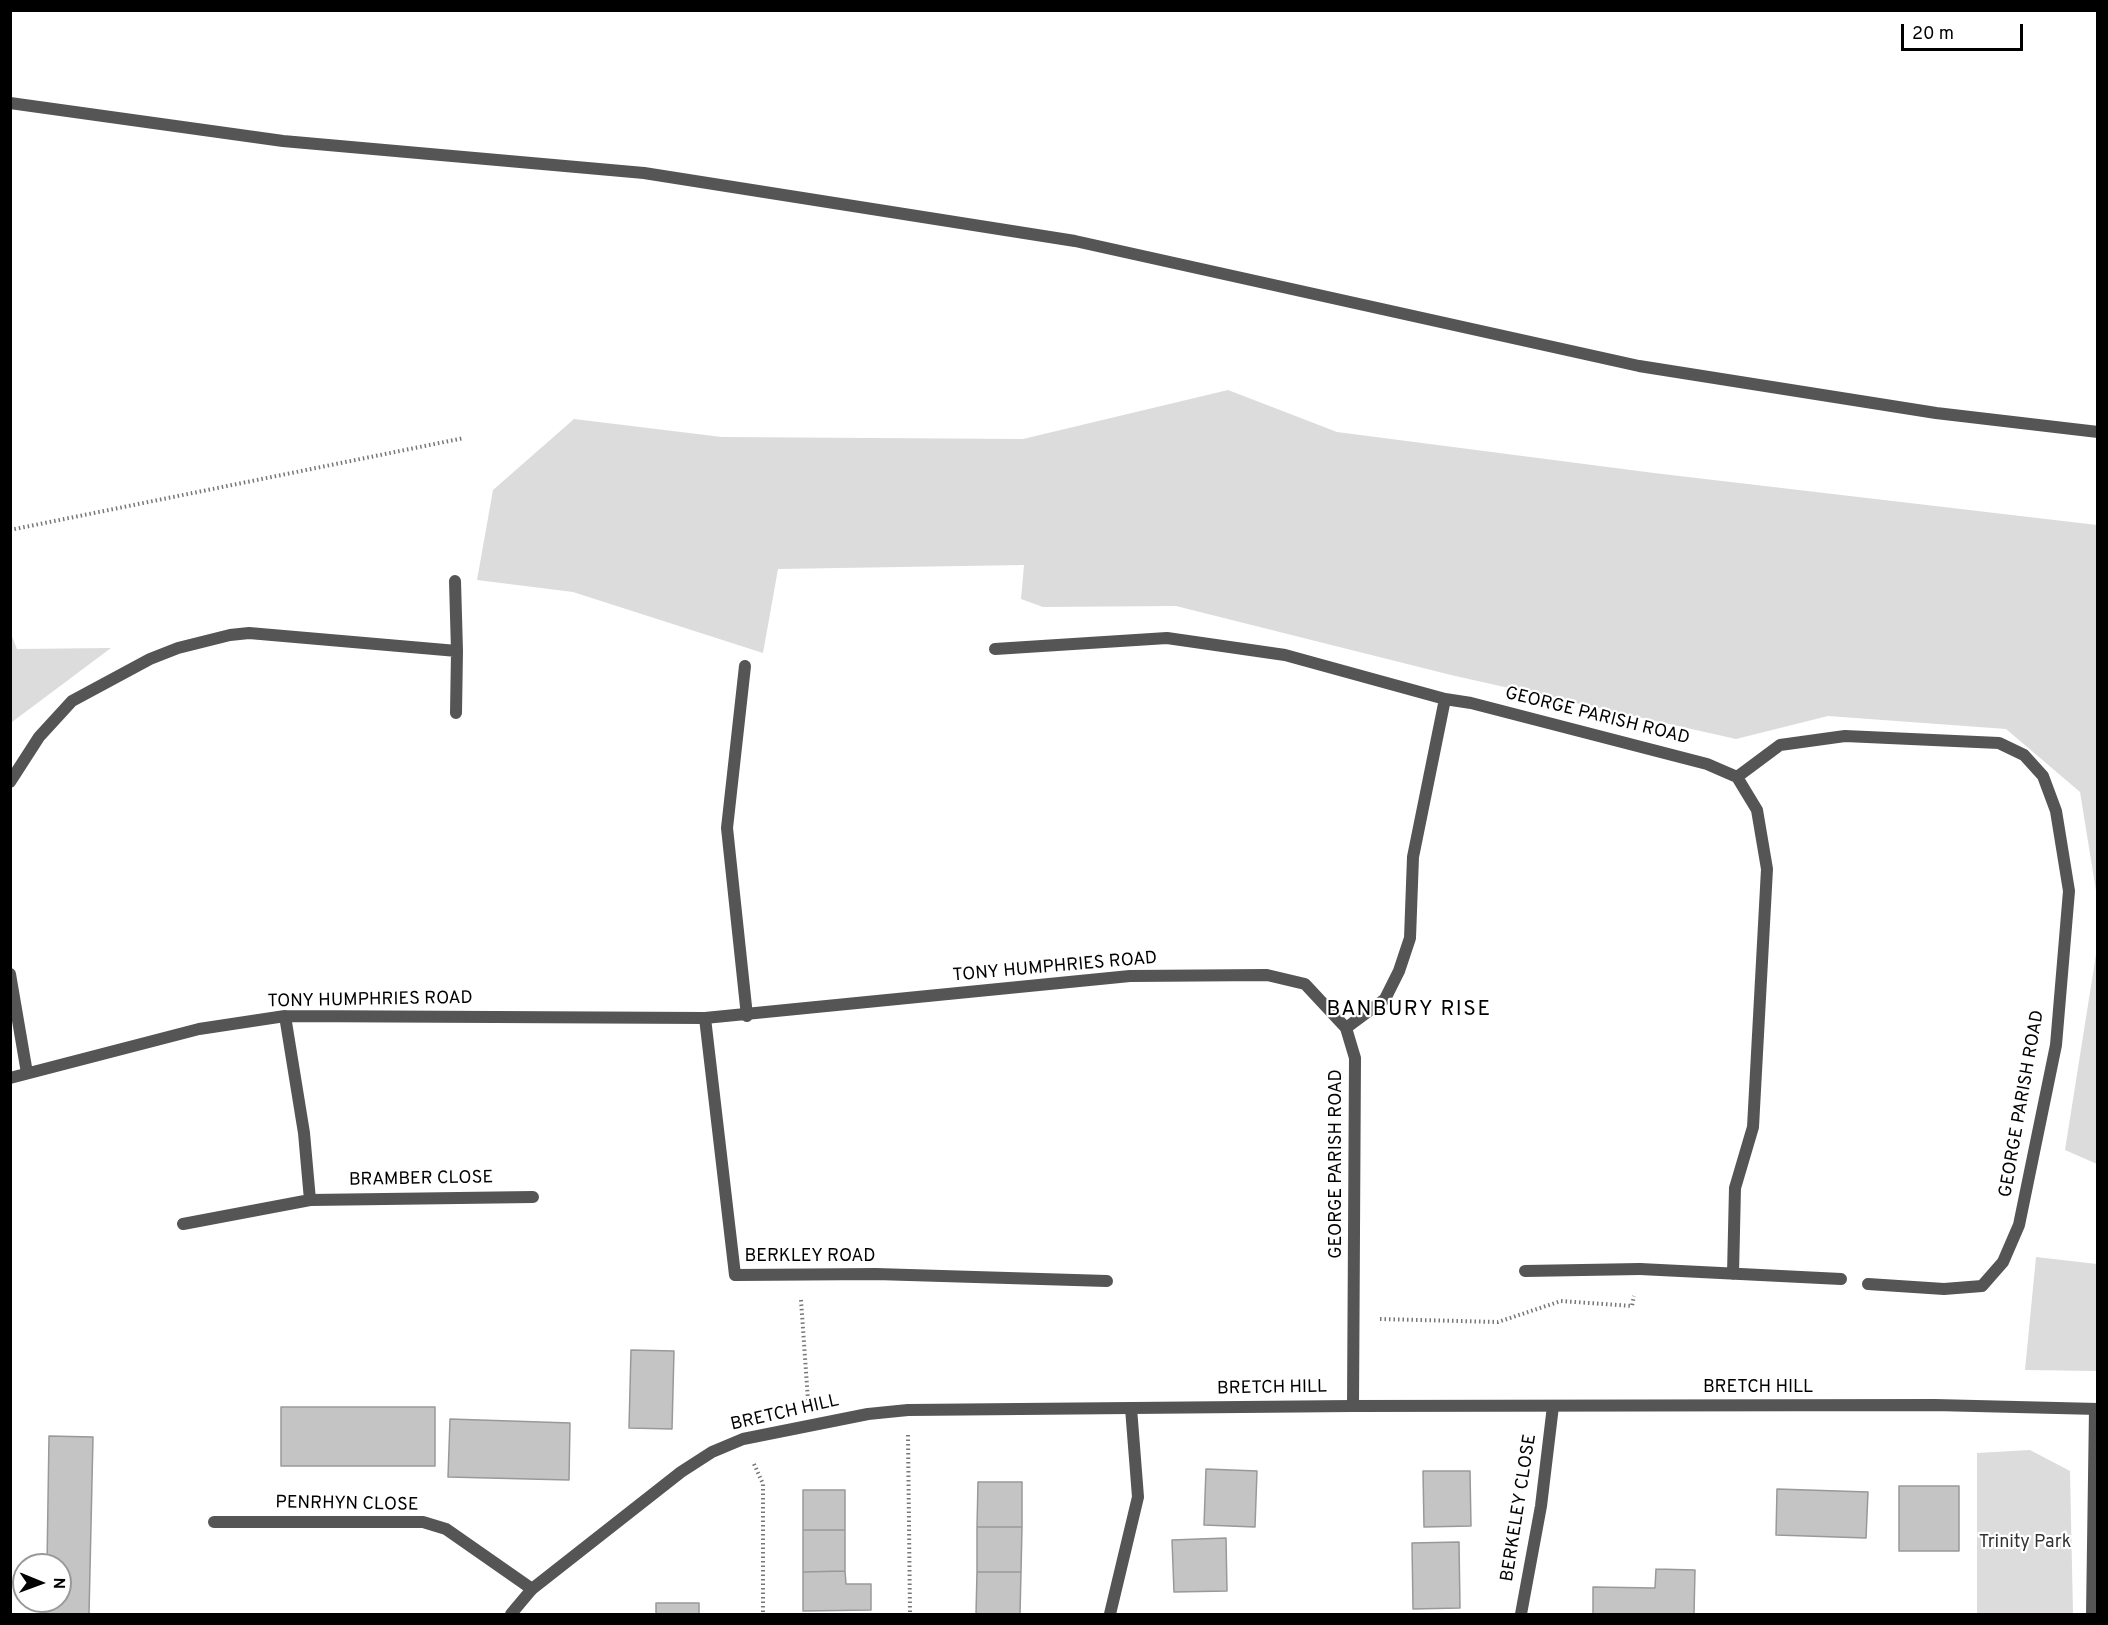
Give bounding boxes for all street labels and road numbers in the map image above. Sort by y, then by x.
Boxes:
street label: GEORGE PARISH ROAD [1502,684,1692,750]
street label: TONY HUMPHRIES ROAD [952,948,1158,988]
street label: TONY HUMPHRIES ROAD [267,988,473,1014]
street label: GEORGE PARISH ROAD [1996,1009,2050,1199]
street label: GEORGE PARISH ROAD [1326,1069,1348,1259]
street label: BRAMBER CLOSE [349,1168,493,1192]
street label: BERKLEY ROAD [745,1246,875,1268]
street label: BRETCH HILL [1217,1377,1327,1401]
street label: BRETCH HILL [1703,1377,1813,1399]
street label: BRETCH HILL [729,1391,841,1437]
street label: BERKELEY CLOSE [1498,1432,1542,1584]
street label: PENRHYN CLOSE [275,1493,419,1517]

